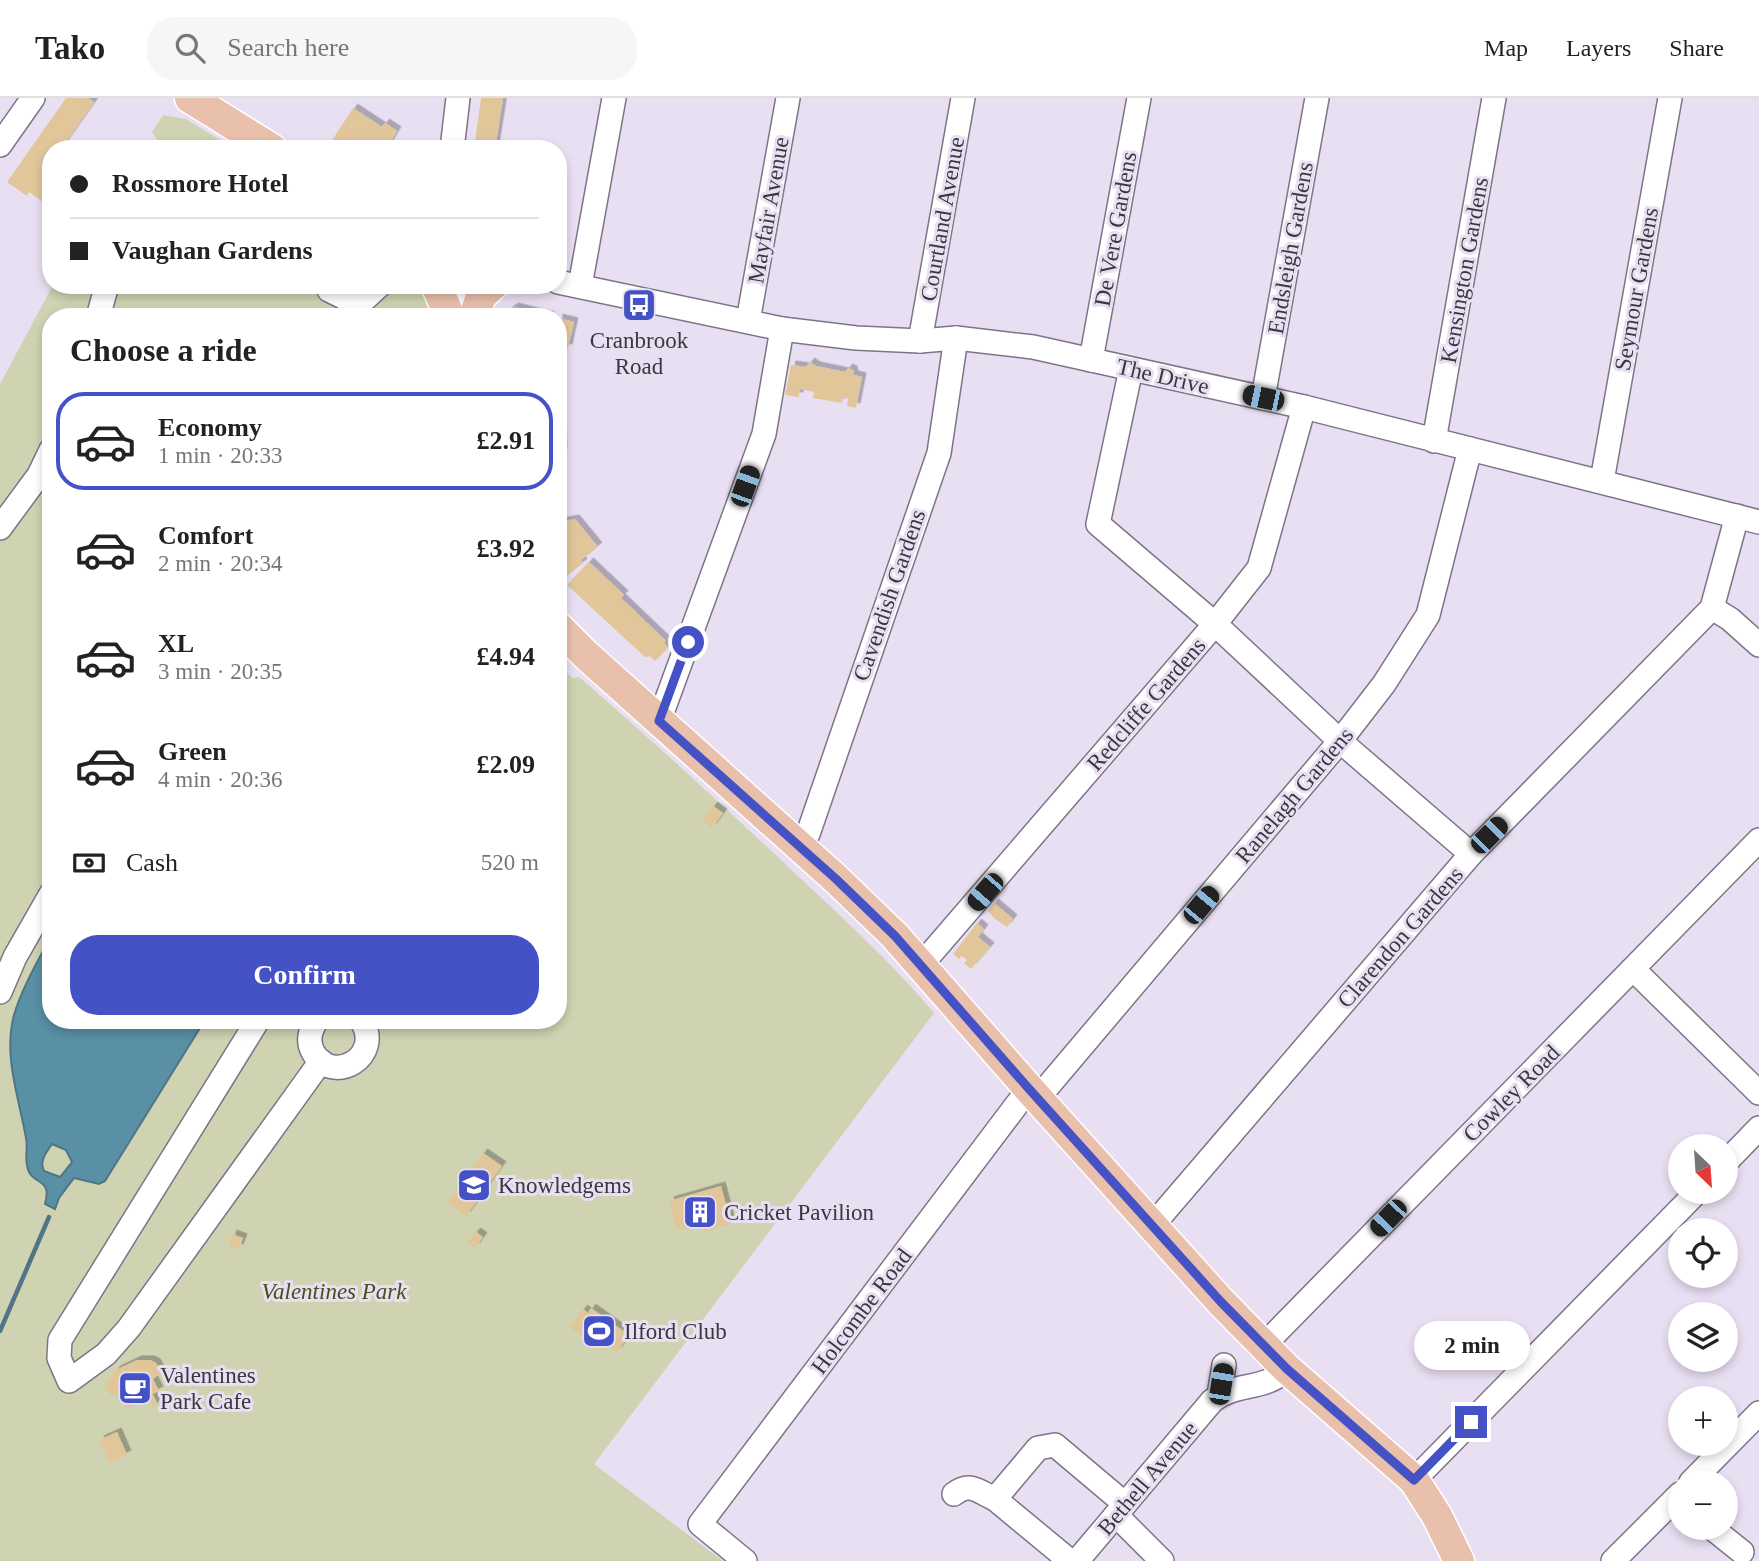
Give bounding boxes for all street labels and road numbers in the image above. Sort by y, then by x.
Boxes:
street label: Mayfair Avenue [743,135,794,285]
street label: Courtland Avenue [916,135,969,303]
street label: De Vere Gardens [1090,150,1141,308]
street label: Endsleigh Gardens [1263,160,1318,336]
street label: Kensington Gardens [1436,175,1493,365]
street label: Seymour Gardens [1610,205,1663,373]
street label: The Drive [1114,354,1211,399]
street label: Cavendish Gardens [848,506,931,684]
street label: Redcliffe Gardens [1082,633,1211,776]
street label: Ranelagh Gardens [1230,722,1358,868]
street label: Clarendon Gardens [1332,862,1468,1013]
street label: Cowley Road [1458,1040,1565,1147]
street label: Holcombe Road [806,1243,917,1379]
street label: Bethell Avenue [1093,1416,1202,1540]

